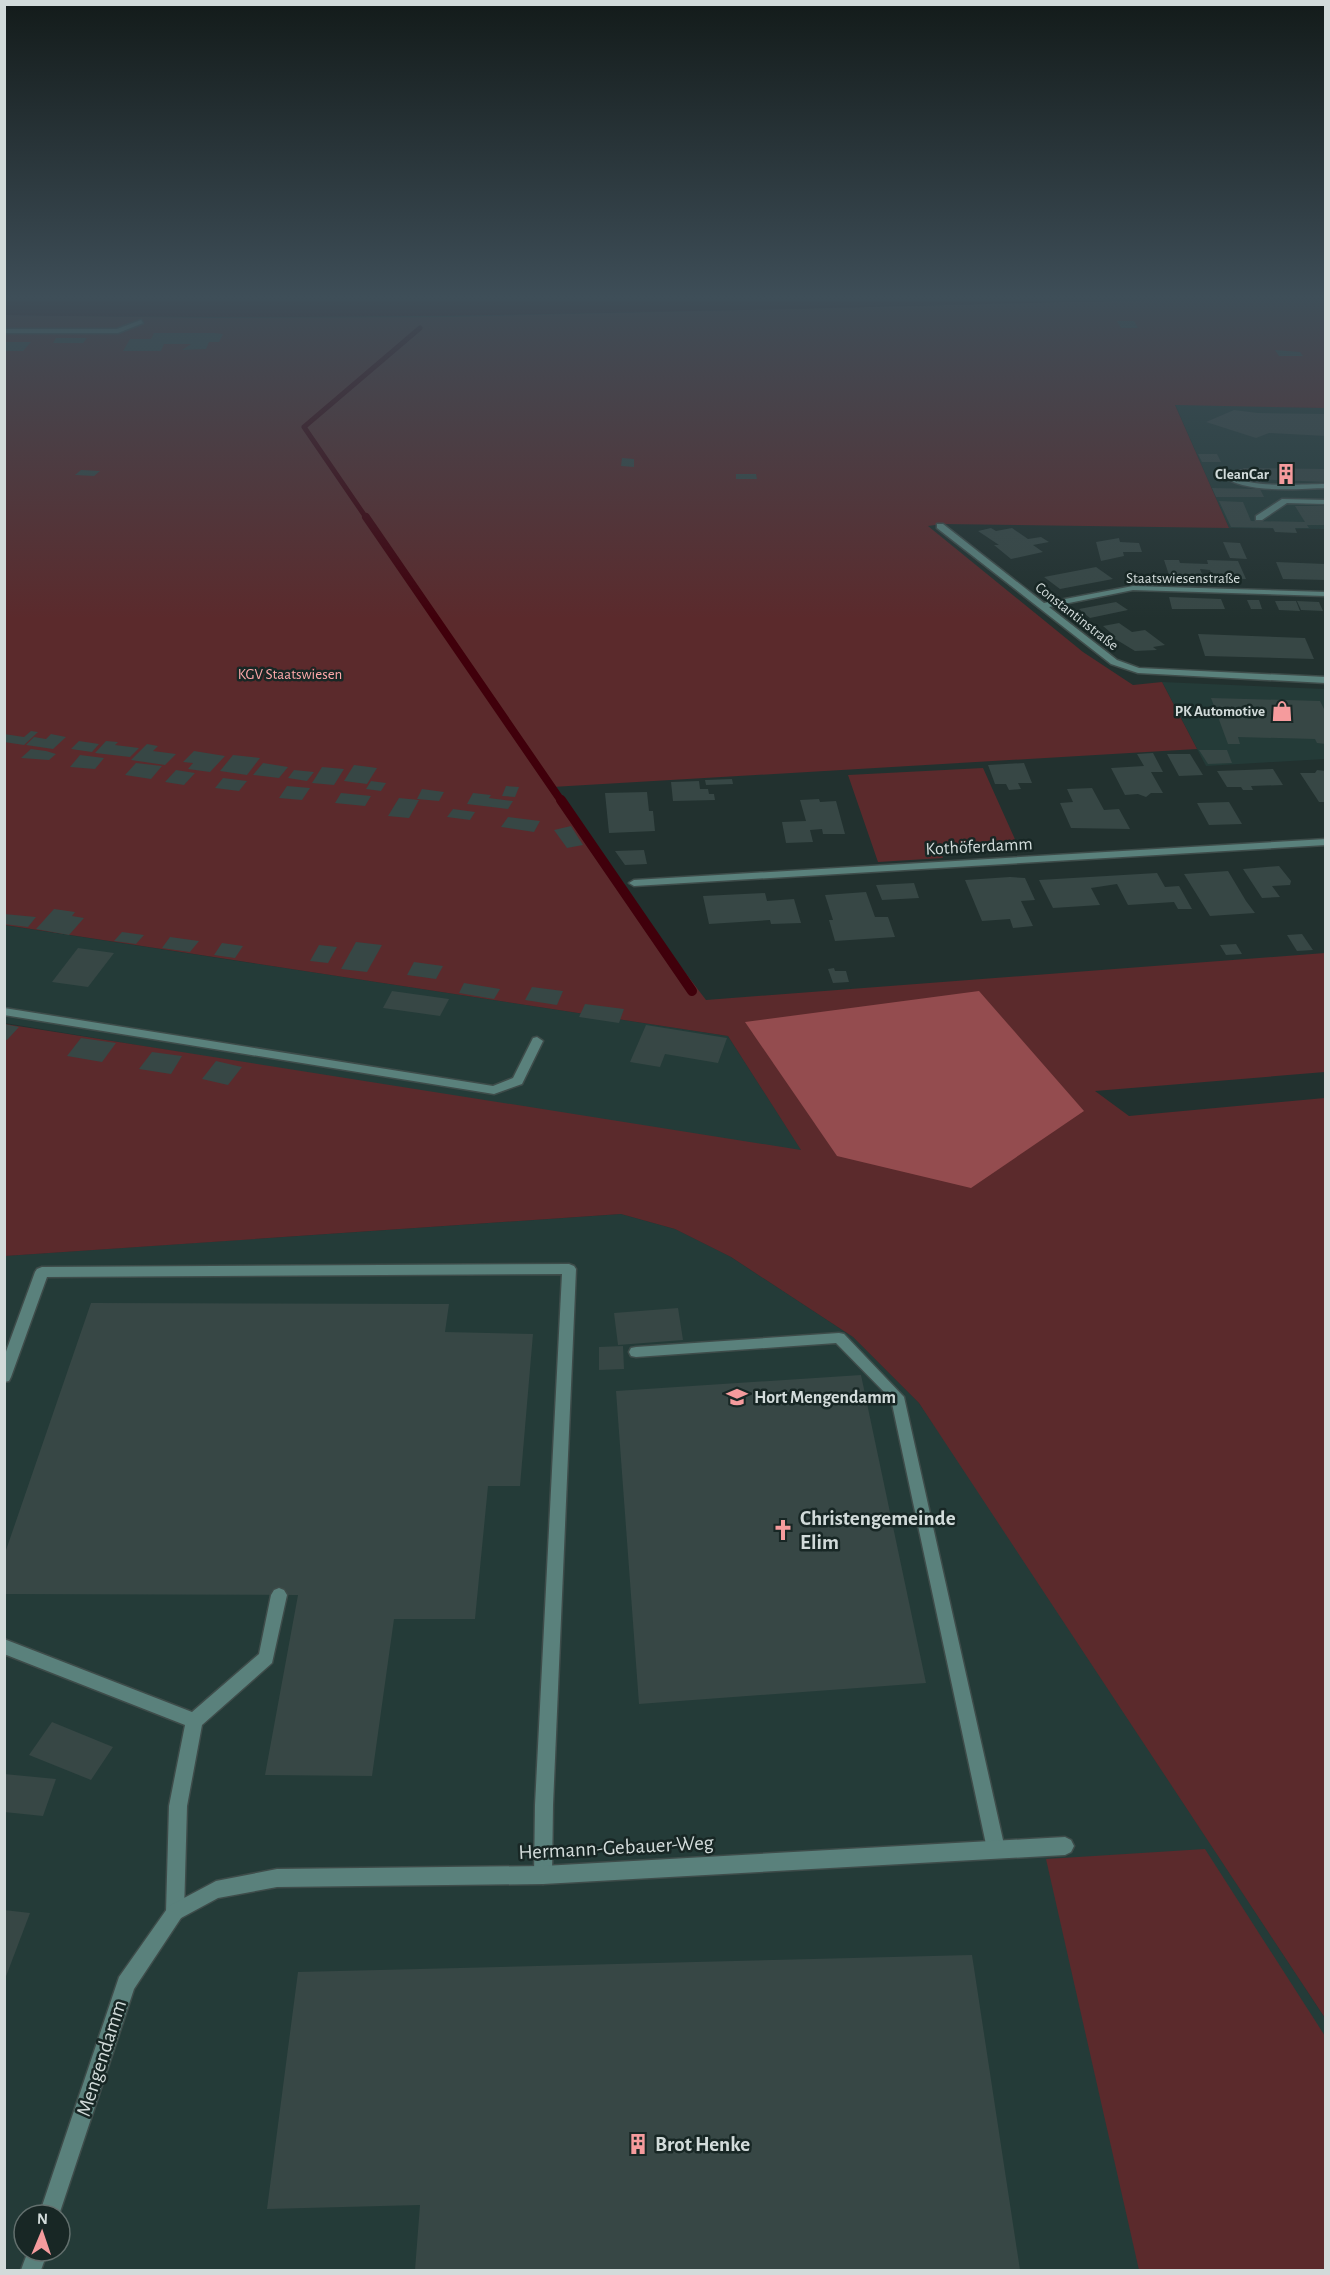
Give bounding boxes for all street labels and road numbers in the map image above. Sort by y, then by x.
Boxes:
street label: Staatswiesenstraße [1126,571,1240,586]
street label: Constantinstraße [1032,579,1121,653]
street label: Kothöferdamm [925,835,1033,859]
street label: Hermann-Gebauer-Weg [518,1832,715,1863]
street label: Mengendamm [73,1997,130,2119]

